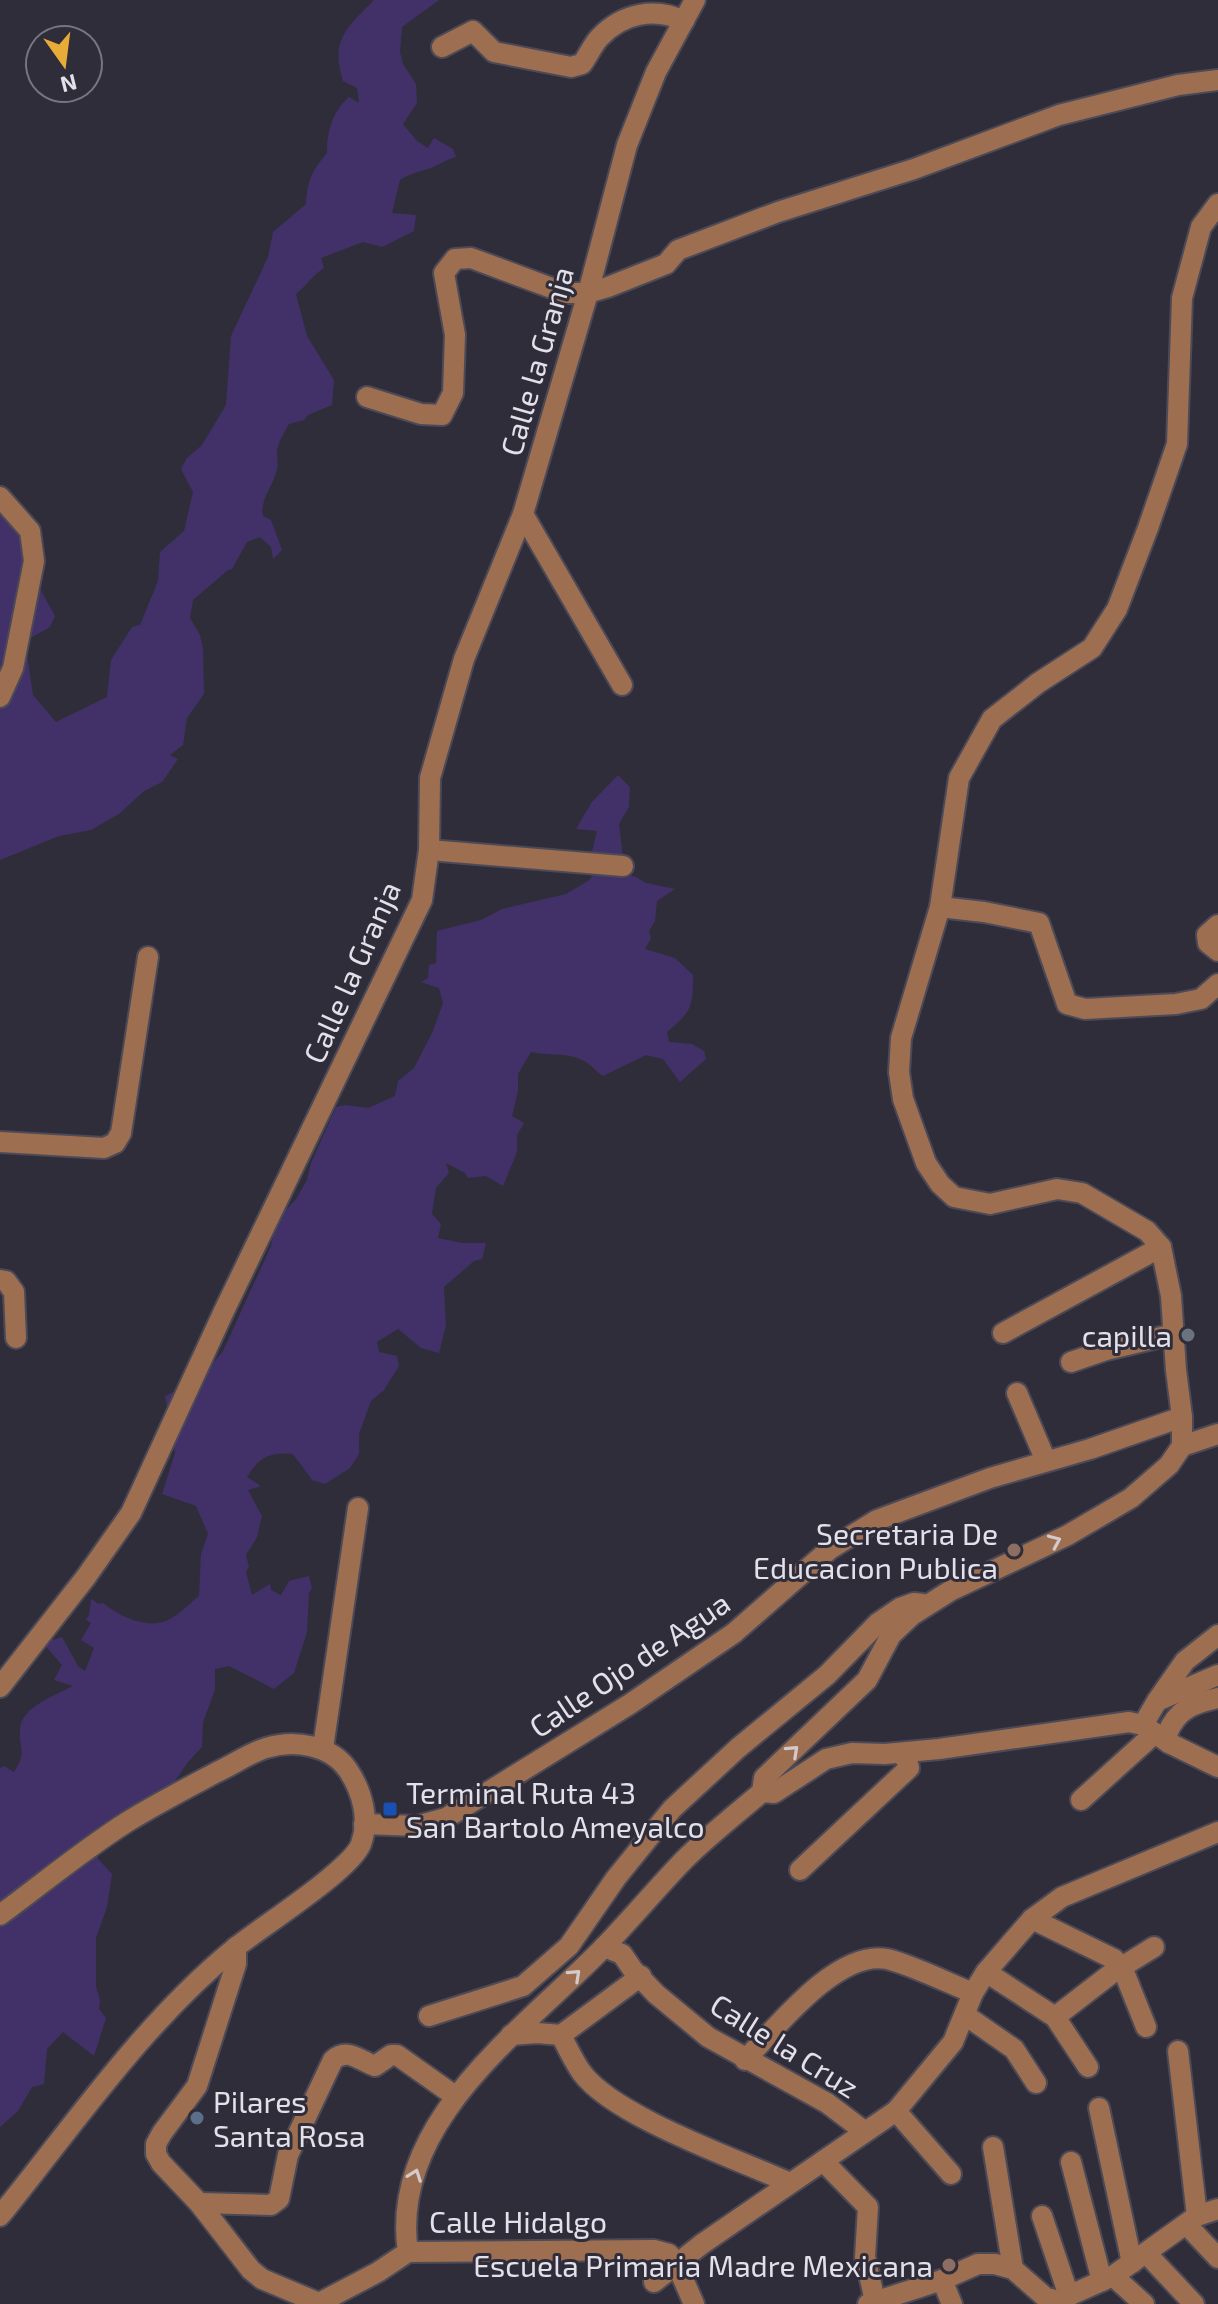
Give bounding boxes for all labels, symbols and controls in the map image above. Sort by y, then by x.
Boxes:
north arrow [24,24,104,104]
text: N [58,70,80,99]
street label: Calle la Granja [492,262,580,460]
street label: Calle la Granja [295,876,407,1068]
place label: capilla [1082,1317,1172,1353]
marker: capilla [1179,1326,1197,1344]
place label: Secretaria De Educacion Publica [753,1515,998,1585]
one-way arrow [1047,1535,1061,1551]
marker: Secretaria De Educacion Publica [1005,1541,1023,1559]
street label: Calle Ojo de Agua [522,1584,736,1744]
one-way arrow [784,1746,798,1760]
place label: Terminal Ruta 43 San Bartolo Ameyalco [406,1774,704,1844]
marker: Terminal Ruta 43 San Bartolo Ameyalco [381,1800,399,1818]
one-way arrow [566,1970,581,1984]
street label: Calle la Cruz [704,1985,866,2105]
place label: Pilares Santa Rosa [213,2083,365,2153]
marker: Pilares Santa Rosa [188,2109,206,2127]
one-way arrow [405,2169,422,2183]
street label: Calle Hidalgo [429,2203,607,2239]
place label: Escuela Primaria Madre Mexicana [473,2247,933,2283]
marker: Escuela Primaria Madre Mexicana [940,2256,958,2274]

